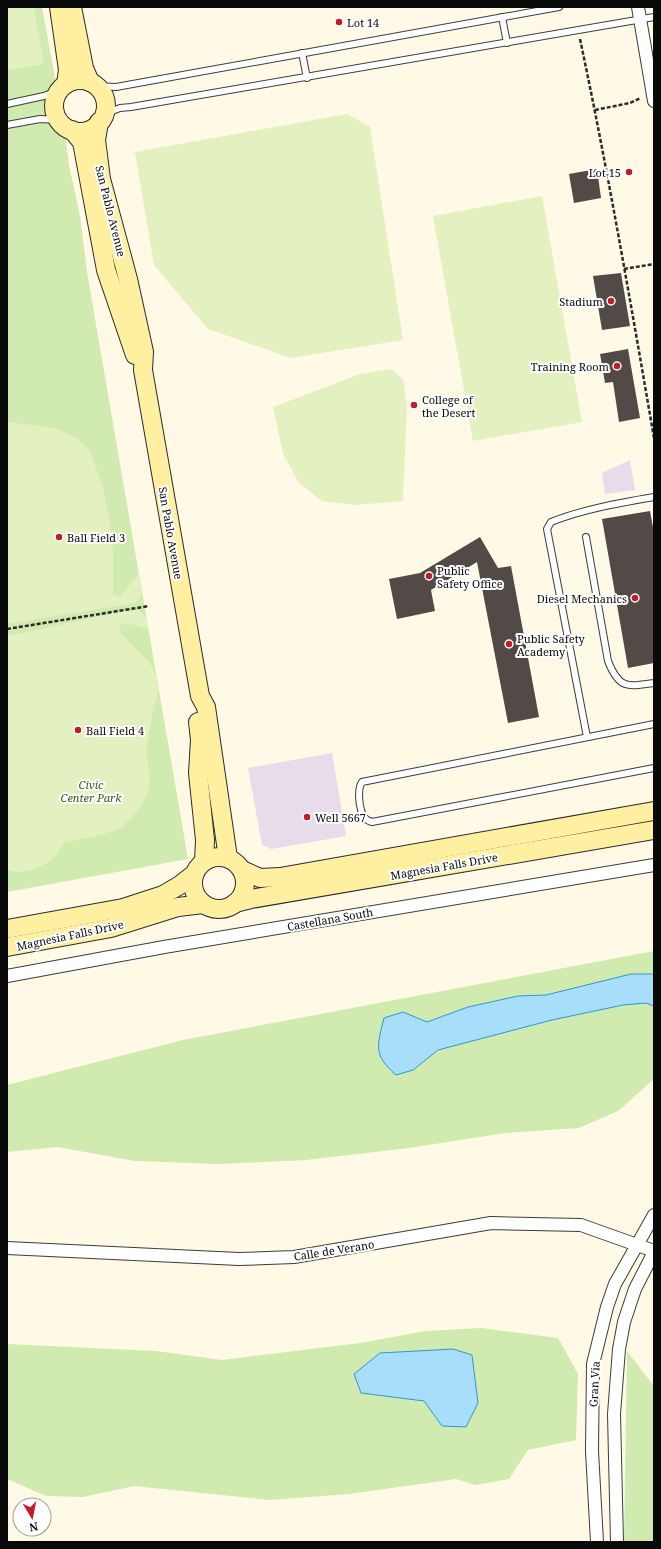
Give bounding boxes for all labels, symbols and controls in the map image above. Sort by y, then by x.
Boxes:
place label: Lot 14 [347,15,379,30]
marker: Lot 14 [334,17,344,27]
street label: San Pablo Avenue [92,164,130,258]
place label: Lot 15 [589,165,621,180]
marker: Lot 15 [624,167,634,177]
place label: Stadium [559,294,604,309]
marker: Stadium [606,296,616,306]
place label: Training Room [531,359,610,374]
marker: Training Room [612,361,622,371]
place label: College of the Desert [422,392,476,420]
marker: College of the Desert [409,400,419,410]
street label: San Pablo Avenue [155,486,187,581]
place label: Ball Field 3 [67,530,125,545]
marker: Ball Field 3 [54,532,64,542]
place label: Public Safety Office [437,563,503,591]
marker: Public Safety Office [424,571,434,581]
place label: Diesel Mechanics [537,591,627,606]
marker: Diesel Mechanics [630,593,640,603]
place label: Public Safety Academy [517,631,586,659]
marker: Public Safety Academy [504,639,514,649]
place label: Ball Field 4 [86,723,144,738]
marker: Ball Field 4 [73,725,83,735]
park label: Civic Center Park [61,777,122,805]
place label: Well 5667 [315,810,366,825]
marker: Well 5667 [302,812,312,822]
street label: Magnesia Falls Drive [389,849,499,883]
street label: Castellana South [286,904,374,934]
street label: Magnesia Falls Drive [15,916,125,954]
street label: Calle de Verano [293,1236,375,1264]
street label: Gran Via [585,1361,603,1407]
north arrow [12,1497,52,1537]
text: N [28,1519,39,1536]

